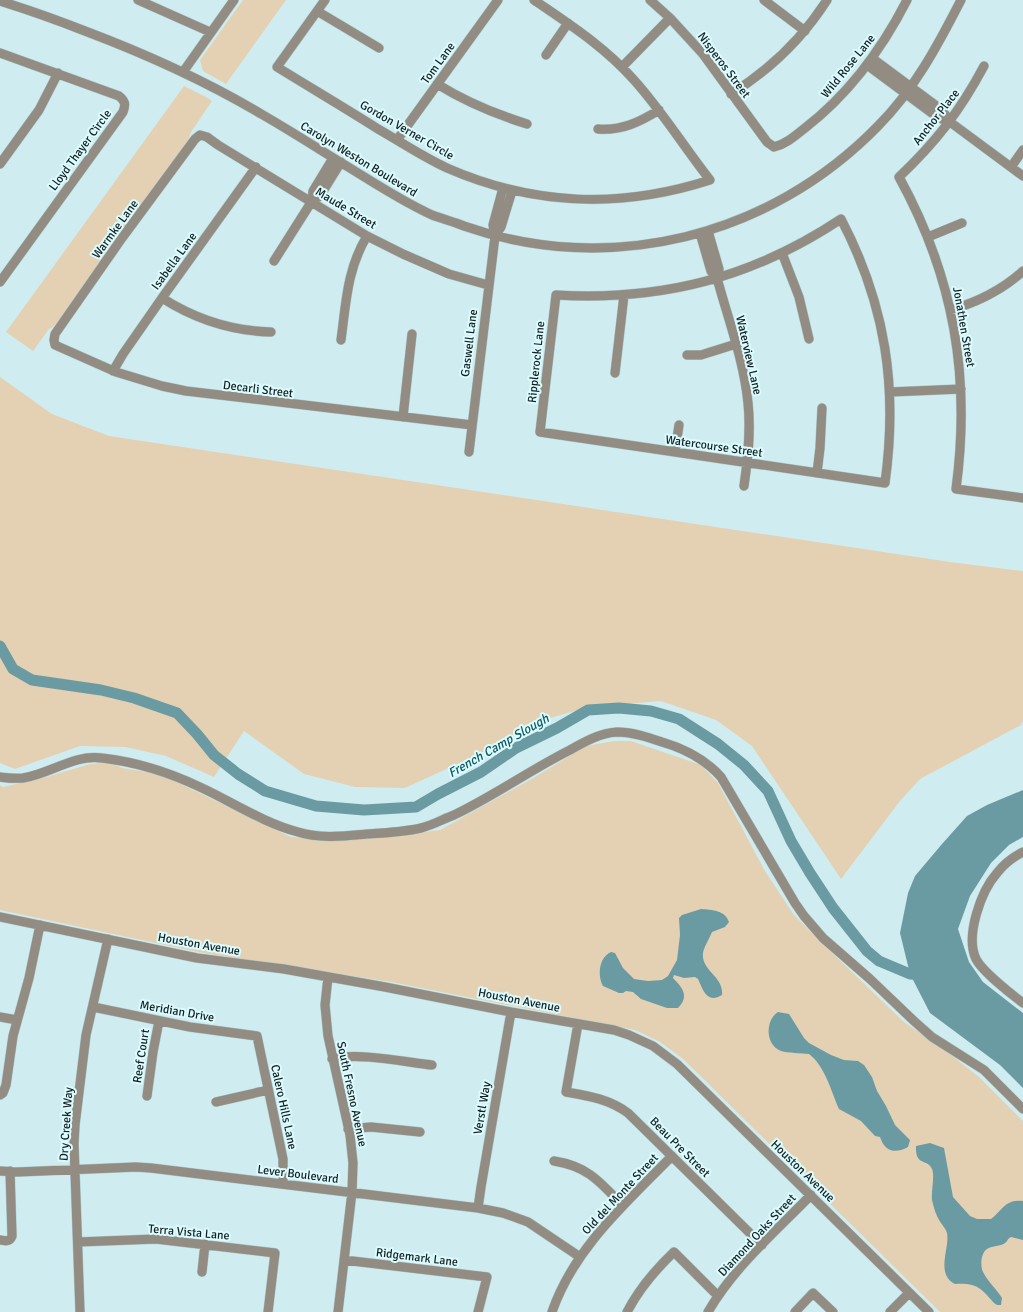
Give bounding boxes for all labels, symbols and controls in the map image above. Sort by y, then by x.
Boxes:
street label: Nisperos Street [694,29,753,101]
street label: Wild Rose Lane [818,31,879,101]
street label: Tom Lane [418,39,459,87]
street label: Anchor Place [910,86,963,148]
street label: Gordon Verner Circle [357,97,456,163]
street label: Lloyd Thayer Circle [46,107,115,194]
street label: Carolyn Weston Boulevard [298,119,420,200]
street label: Maude Street [312,184,379,233]
street label: Warmke Lane [89,197,142,262]
street label: Isabella Lane [148,230,200,293]
street label: Jonathen Street [949,286,978,368]
street label: Gaswell Lane [458,308,481,378]
street label: Waterview Lane [732,314,765,396]
street label: Ripplerock Lane [525,320,548,404]
street label: Decarli Street [222,378,294,401]
street label: Watercourse Street [664,432,763,461]
water label: French Camp Slough [445,710,553,781]
street label: Houston Avenue [157,930,241,959]
street label: Houston Avenue [477,985,561,1016]
street label: Meridian Drive [139,998,215,1025]
street label: Reef Court [130,1028,153,1084]
street label: South Fresno Avenue [333,1040,370,1148]
street label: Calero Hills Lane [267,1063,300,1151]
street label: Verstl Way [470,1080,495,1136]
street label: Dry Creek Way [56,1086,77,1162]
street label: Beau Pre Street [646,1114,713,1181]
street label: Houston Avenue [768,1137,838,1206]
street label: Old del Monte Street [579,1151,662,1238]
street label: Lever Boulevard [256,1162,339,1187]
street label: Diamond Oaks Street [715,1191,799,1280]
street label: Terra Vista Lane [148,1221,230,1244]
street label: Ridgemark Lane [375,1245,459,1270]

